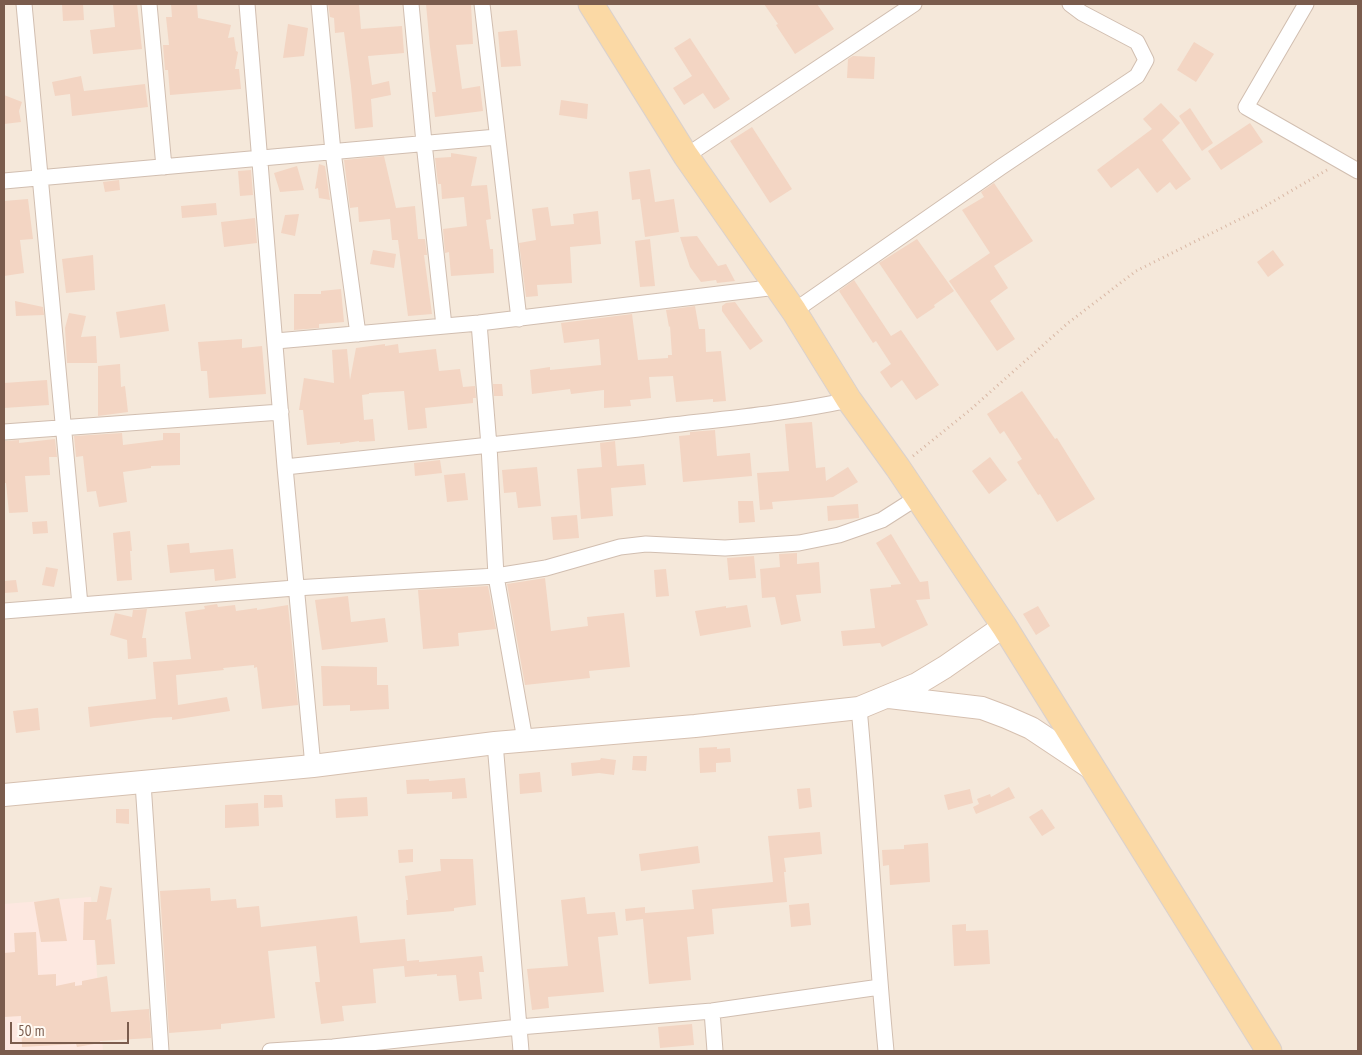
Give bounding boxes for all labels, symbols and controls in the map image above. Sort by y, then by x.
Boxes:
scale bar [12,1012,131,1044]
text: 50 m [18,1021,44,1040]

